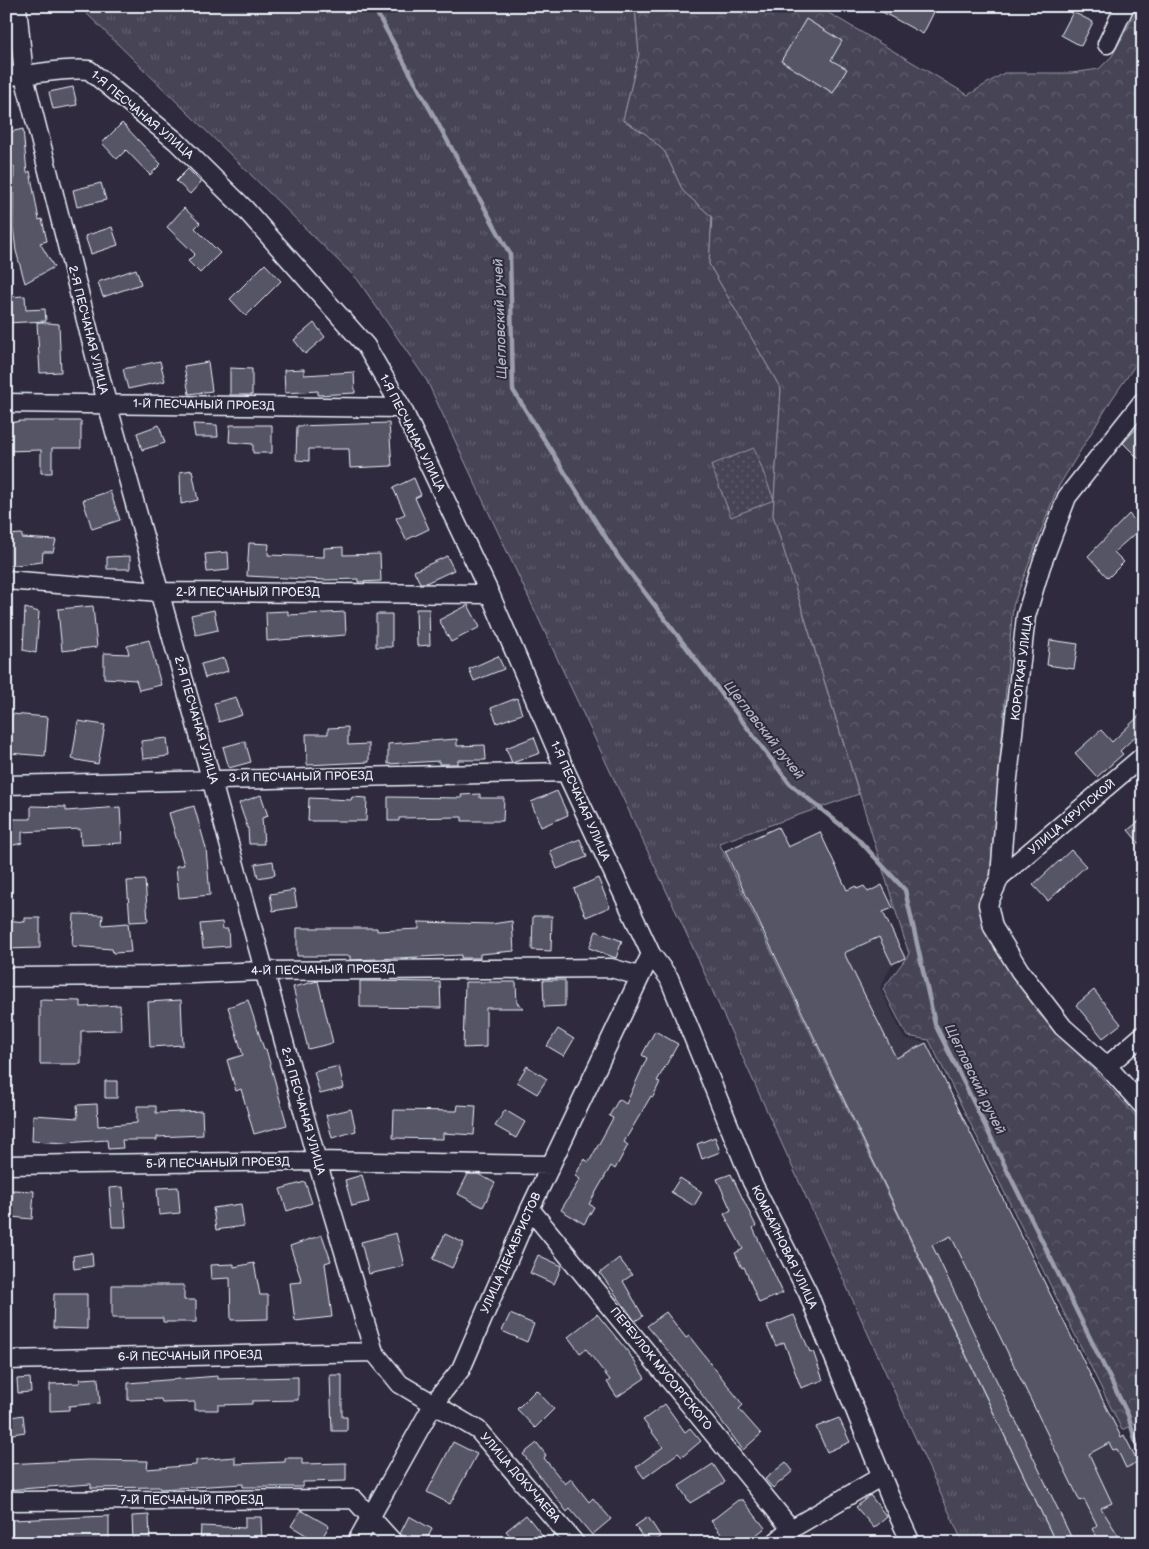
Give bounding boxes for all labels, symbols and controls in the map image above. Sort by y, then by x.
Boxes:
street label: 1-Я ПЕСЧАНАЯ УЛИЦА [88,68,197,163]
water label: Щегловский ручей [489,258,511,380]
street label: 2-Я ПЕСЧАНАЯ УЛИЦА [65,264,111,397]
street label: 1-Я ПЕСЧАНАЯ УЛИЦА [376,372,448,495]
street label: 1-Й ПЕСЧАНЫЙ ПРОЕЗД [133,396,275,414]
street label: 2-Й ПЕСЧАНЫЙ ПРОЕЗД [176,585,321,600]
street label: КОРОТКАЯ УЛИЦА [1008,614,1036,722]
street label: 2-Я ПЕСЧАНАЯ УЛИЦА [171,655,222,786]
water label: Щегловский ручей [720,677,808,783]
street label: 1-Я ПЕСЧАНАЯ УЛИЦА [547,739,613,864]
street label: 3-Й ПЕСЧАНЫЙ ПРОЕЗД [229,768,374,786]
street label: УЛИЦА КРУПСКОЙ [1025,776,1119,858]
street label: 4-Й ПЕСЧАНЫЙ ПРОЕЗД [251,961,396,979]
water label: Щегловский ручей [941,1021,1009,1137]
street label: 2-Я ПЕСЧАНАЯ УЛИЦА [278,1046,329,1177]
street label: 5-Й ПЕСЧАНЫЙ ПРОЕЗД [146,1154,291,1172]
street label: КОМБАЙНОВАЯ УЛИЦА [748,1183,821,1312]
street label: УЛИЦА ДЕКАБРИСТОВ [478,1190,545,1316]
street label: ПЕРЕУЛОК МУСОРГСКОГО [607,1304,716,1434]
street label: 6-Й ПЕСЧАНЫЙ ПРОЕЗД [118,1347,263,1365]
street label: УЛИЦА ДОКУЧАЕВА [477,1430,564,1527]
street label: 7-Й ПЕСЧАНЫЙ ПРОЕЗД [121,1493,264,1508]

